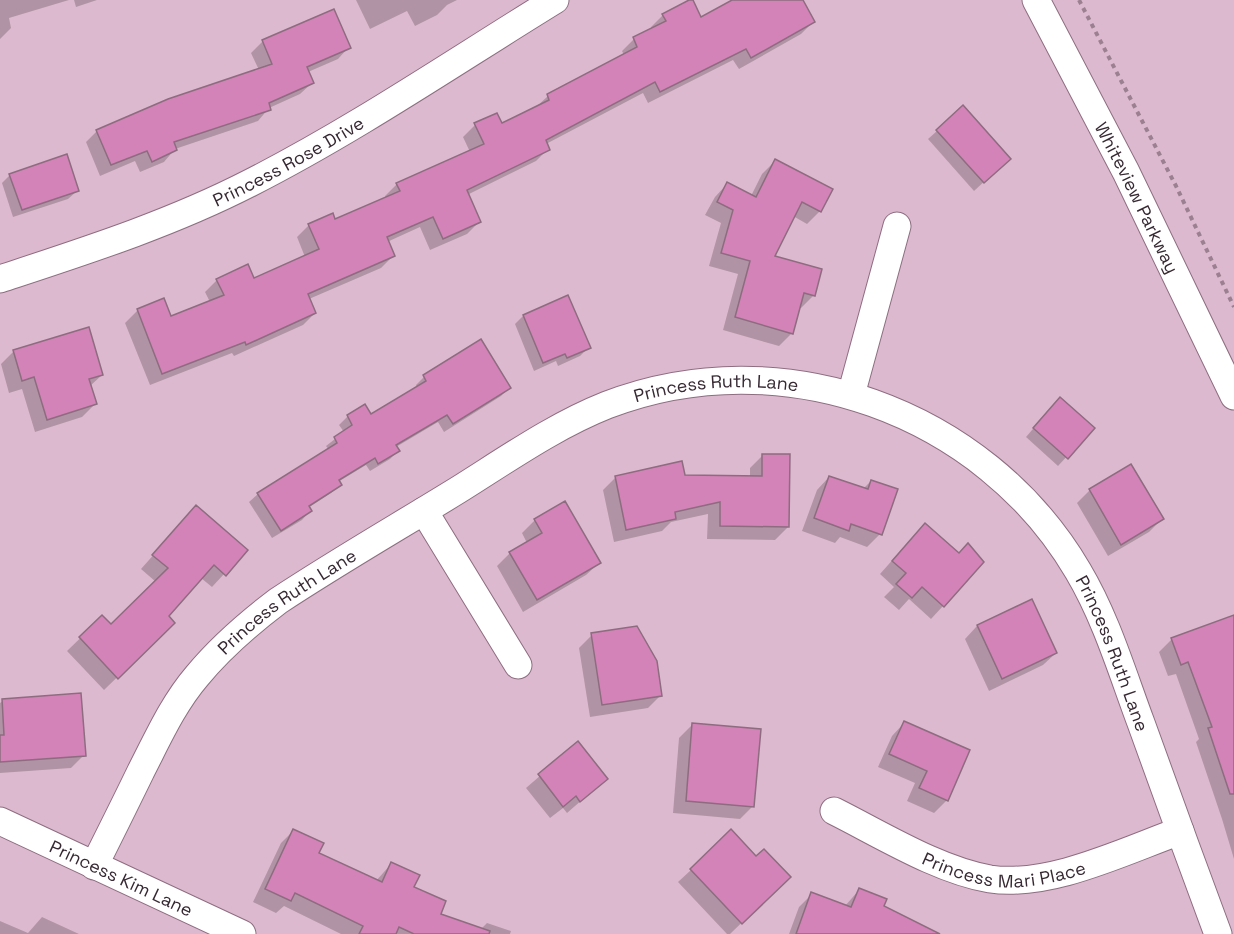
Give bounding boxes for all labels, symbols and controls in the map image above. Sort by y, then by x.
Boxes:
street label: Princess Rose Drive [209,111,368,211]
street label: Whiteview Parkway [1090,118,1185,277]
street label: Princess Ruth Lane [631,369,800,407]
street label: Princess Ruth Lane [212,543,360,659]
street label: Princess Ruth Lane [1071,571,1155,734]
street label: Princess Kim Lane [46,834,197,921]
street label: Princess Mari Place [919,846,1088,892]

